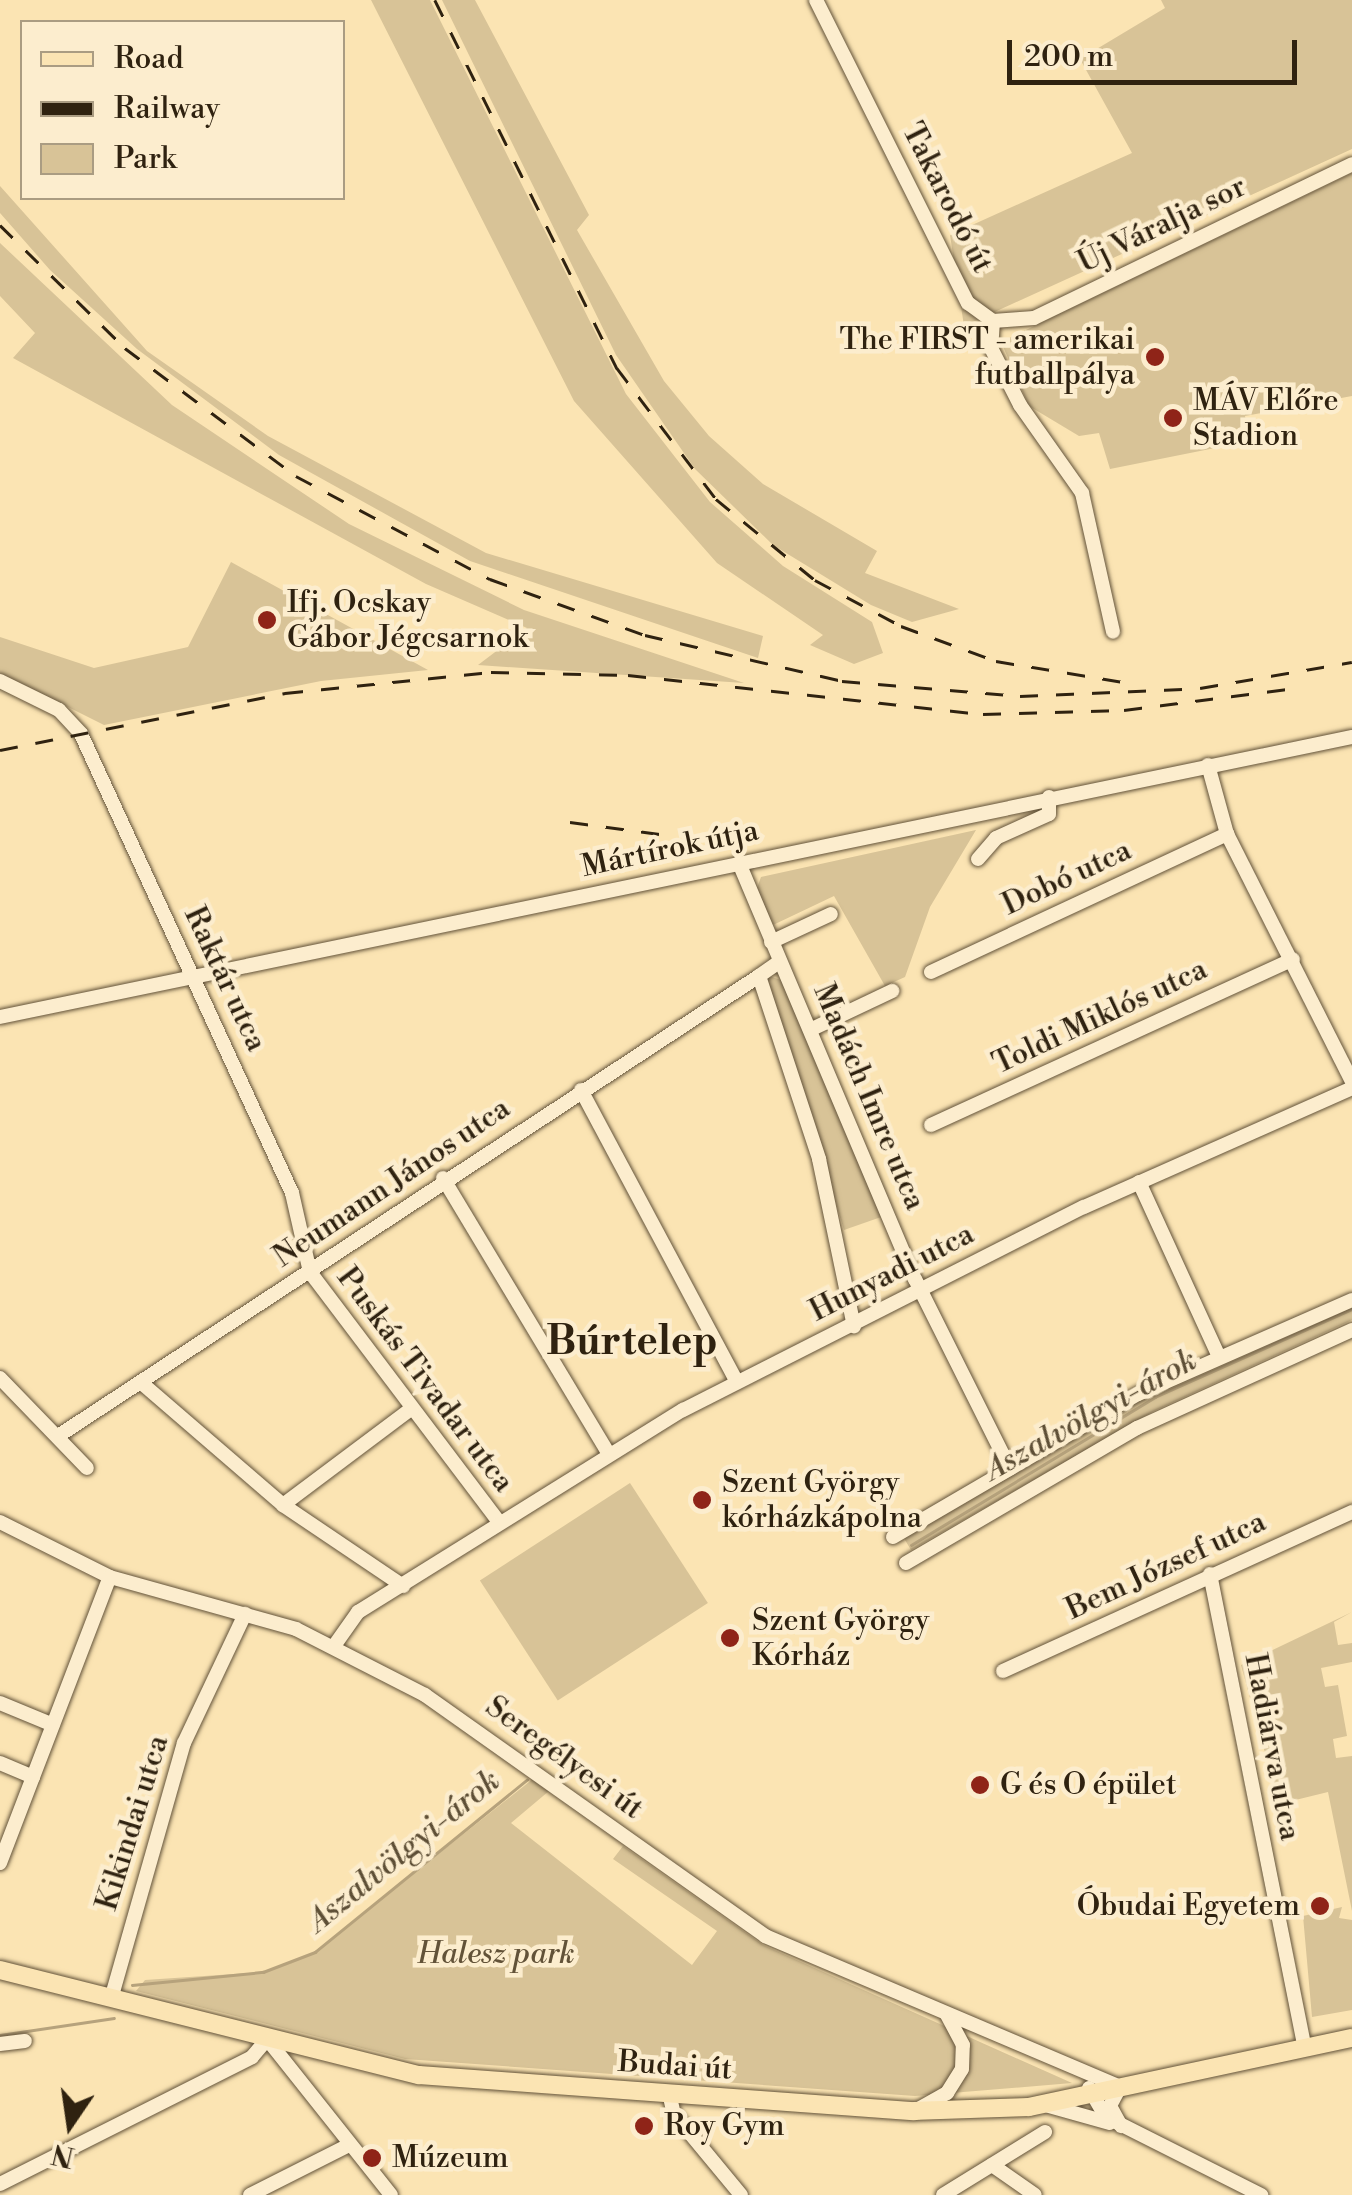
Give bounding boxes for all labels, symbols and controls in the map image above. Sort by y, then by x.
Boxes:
legend [20,20,345,200]
scale bar [1012,20,1302,82]
text: 200 m [1024,38,1113,76]
text: Road [114,40,184,78]
text: Railway [114,90,220,128]
street label: Takarodó út [894,117,1000,279]
text: Park [114,140,176,178]
street label: Új Váralja sor [1072,169,1252,281]
place label: The FIRST - amerikai futballpálya [839,322,1135,392]
marker: The FIRST - amerikai futballpálya [1144,346,1166,368]
place label: MÁV Előre Stadion [1193,383,1339,454]
marker: MÁV Előre Stadion [1162,407,1184,429]
place label: Ifj. Ocskay Gábor Jégcsarnok [287,585,528,656]
marker: Ifj. Ocskay Gábor Jégcsarnok [256,609,278,631]
street label: Mártírok útja [578,813,762,885]
street label: Dobó utca [997,833,1137,923]
street label: Raktár utca [176,901,274,1057]
street label: Toldi Miklós utca [987,952,1213,1082]
street label: Madách Imre utca [805,978,933,1216]
street label: Neumann János utca [267,1091,517,1275]
street label: Hunyadi utca [804,1216,980,1330]
street label: Puskás Tivadar utca [329,1261,521,1499]
district label: Búrtelep [546,1318,718,1366]
water label: Aszalvölgyi-árok [978,1341,1204,1489]
place label: Szent György kórházkápolna [722,1465,922,1536]
marker: Szent György kórházkápolna [691,1489,713,1511]
street label: Bem József utca [1061,1504,1271,1628]
place label: Szent György Kórház [752,1603,929,1674]
marker: Szent György Kórház [717,1625,743,1651]
street label: Hadiárva utca [1236,1651,1308,1843]
street label: Seregélyesi út [478,1689,650,1827]
street label: Kikindai utca [89,1731,177,1915]
water label: Aszalvölgyi-árok [300,1762,508,1940]
place label: G és O épület [1000,1767,1177,1803]
marker: G és O épület [969,1774,991,1796]
place label: Óbudai Egyetem [1077,1888,1300,1924]
marker: Óbudai Egyetem [1309,1895,1331,1917]
park label: Halesz park [417,1936,575,1972]
street label: Budai út [617,2044,733,2088]
north arrow [20,2075,120,2175]
place label: Roy Gym [664,2108,784,2144]
marker: Roy Gym [633,2115,655,2137]
text: N [48,2135,78,2174]
place label: Múzeum [392,2140,509,2176]
marker: Múzeum [361,2147,383,2169]

